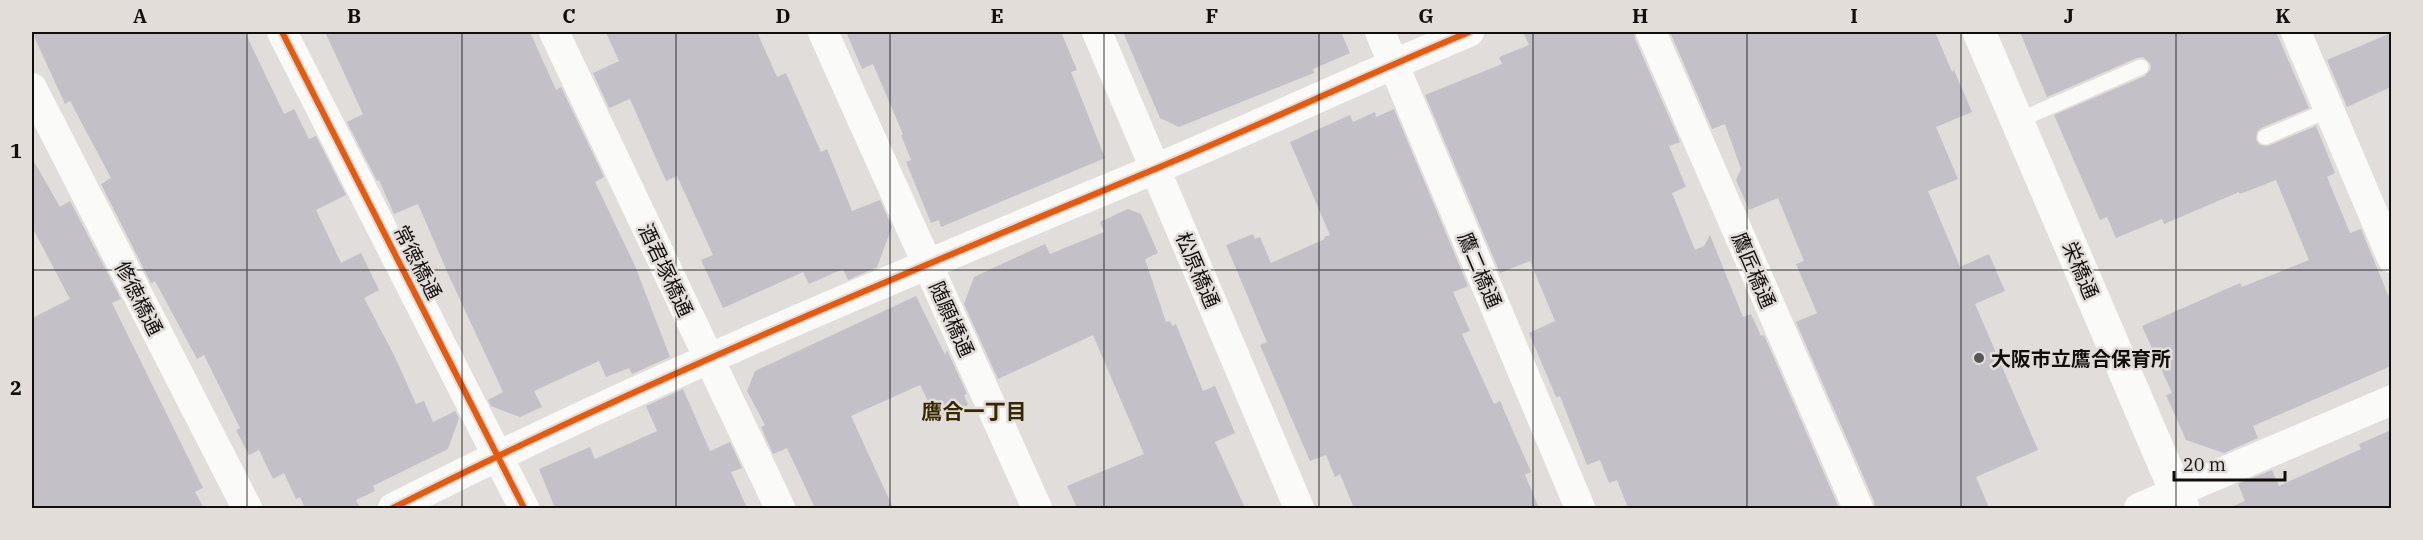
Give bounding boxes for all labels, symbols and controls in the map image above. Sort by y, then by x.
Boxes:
text: A [133,2,147,29]
text: B [347,2,361,29]
text: C [562,2,576,29]
text: D [775,2,791,29]
text: E [990,2,1004,29]
text: F [1206,2,1218,29]
text: G [1418,2,1434,29]
text: H [1632,2,1648,29]
text: I [1850,2,1858,29]
text: J [2064,2,2074,29]
text: K [2275,2,2291,29]
text: 1 [10,137,22,164]
street label: 酒君塚橋通 [633,219,699,321]
street label: 常徳橋通 [388,220,448,304]
street label: 松原橋通 [1170,228,1226,312]
street label: 鷹二橋通 [1452,228,1508,312]
street label: 鷹匠橋通 [1726,228,1782,312]
street label: 栄橋通 [2057,237,2105,303]
street label: 修徳橋通 [109,256,169,340]
street label: 随願橋通 [923,277,981,361]
place label: 大阪市立鷹合保育所 [1991,345,2171,372]
marker: 大阪市立鷹合保育所 [1972,351,1986,365]
text: 2 [10,374,22,401]
district label: 鷹合一丁目 [922,397,1027,425]
scale bar [2174,444,2285,482]
text: 20 m [2183,453,2226,476]

